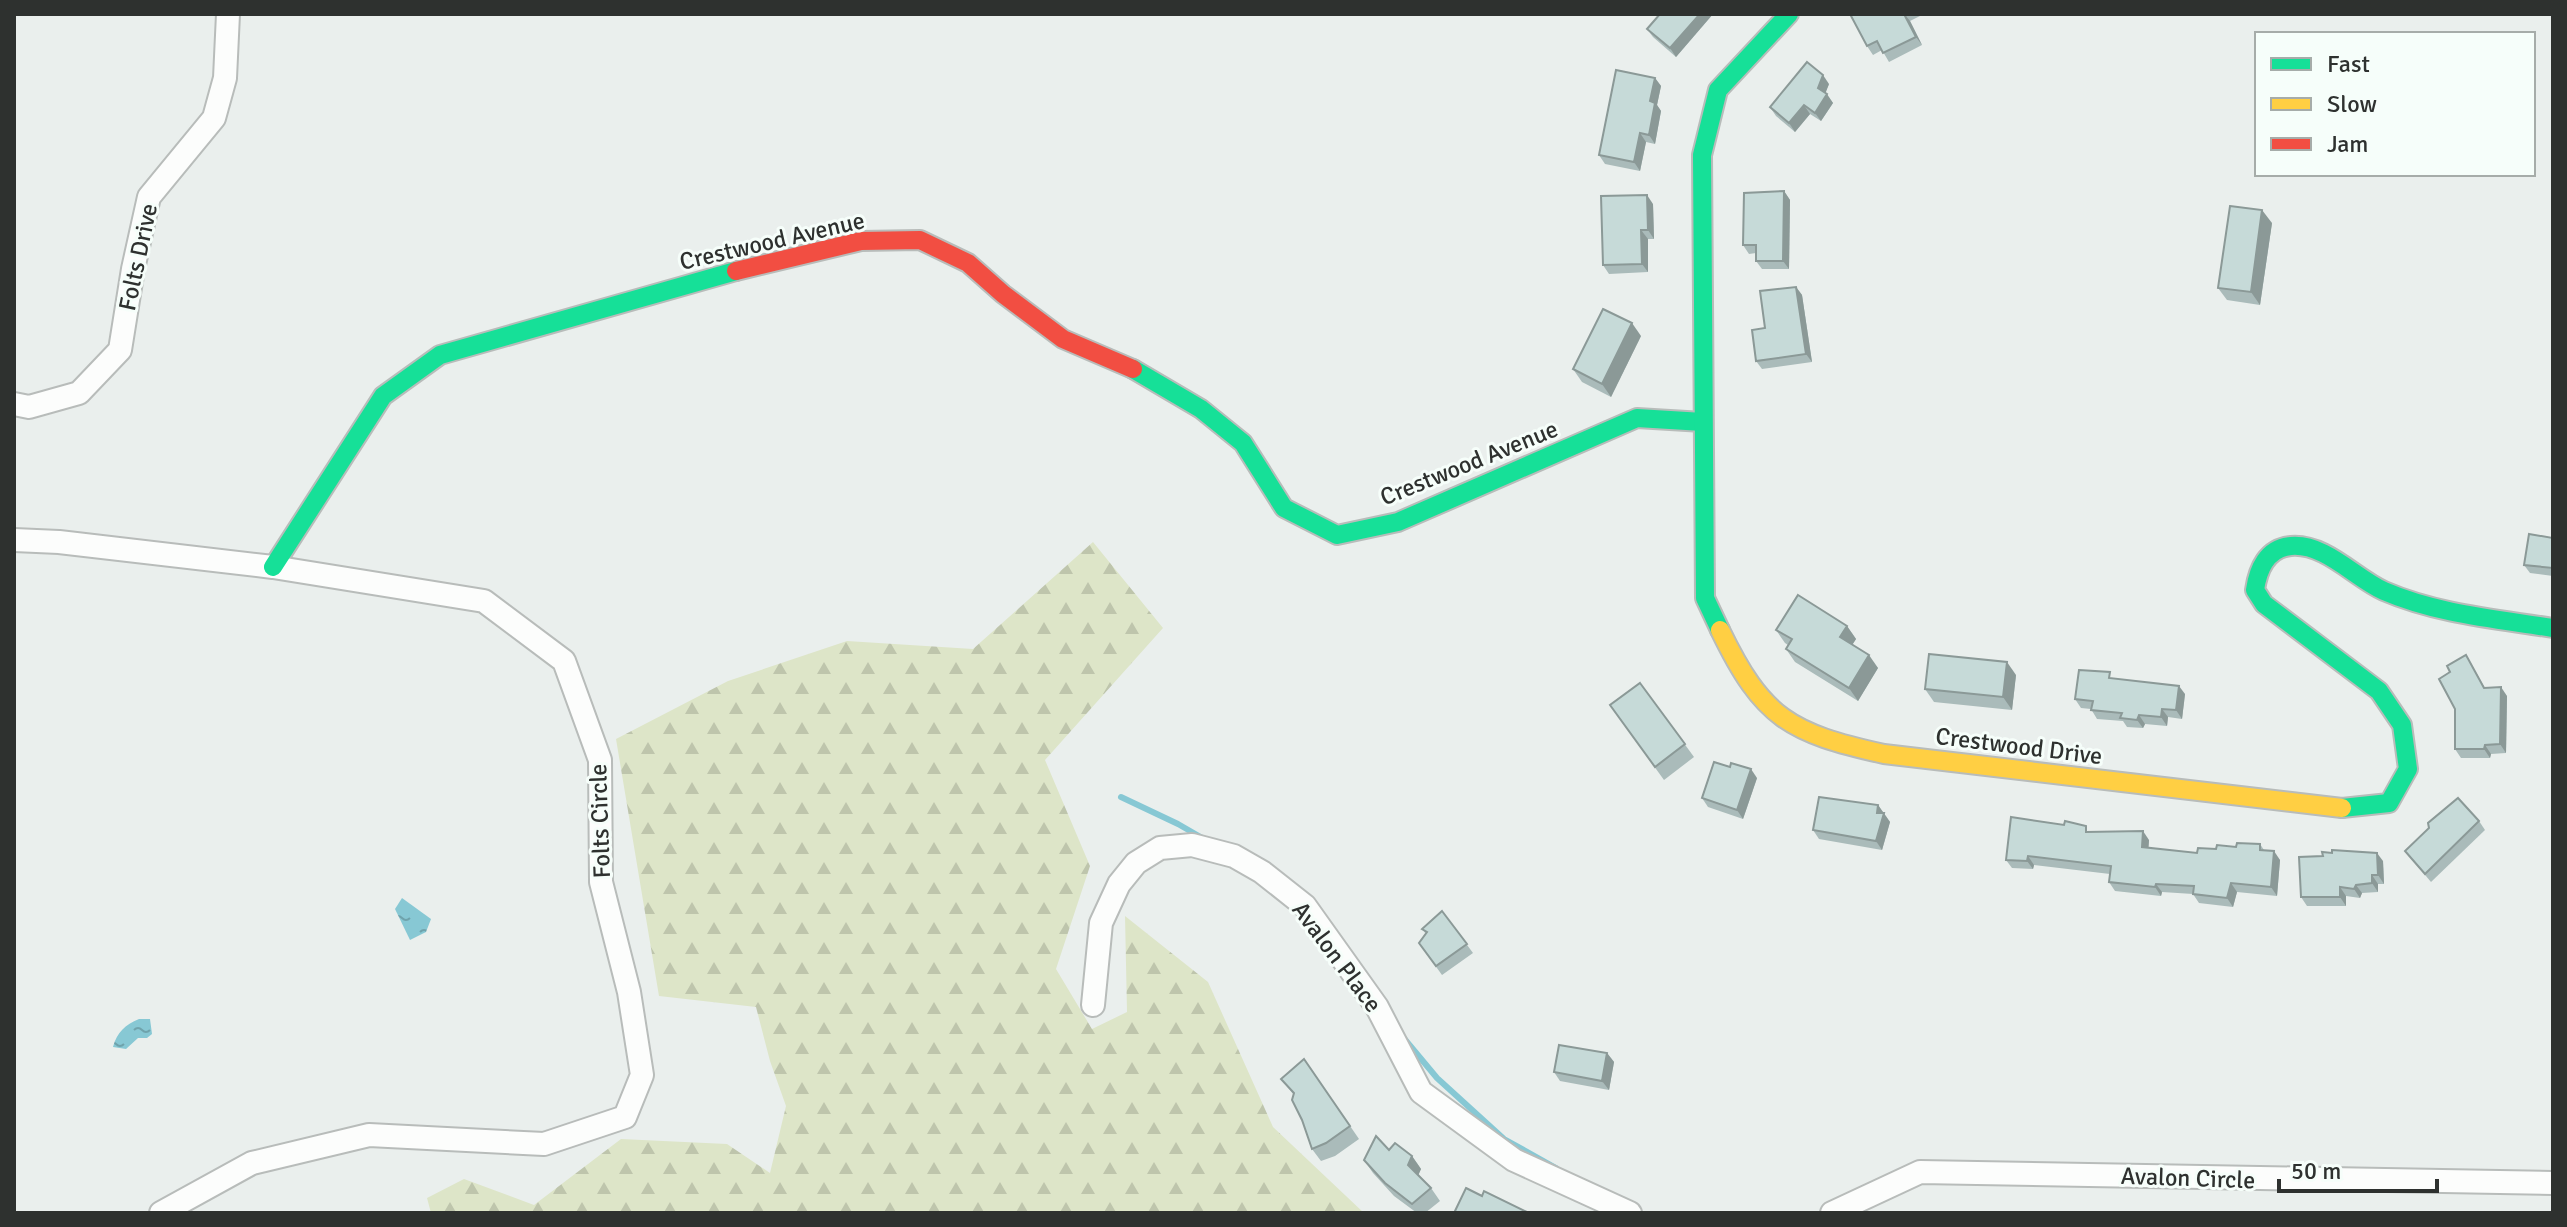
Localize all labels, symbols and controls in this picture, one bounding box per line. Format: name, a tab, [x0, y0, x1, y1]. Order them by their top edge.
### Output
legend	[2255, 32, 2535, 176]
text: Fast	[2327, 49, 2370, 79]
text: Slow	[2327, 89, 2377, 119]
text: Jam	[2327, 129, 2368, 159]
street label: Folts Drive	[112, 201, 164, 313]
street label: Crestwood Avenue	[677, 205, 867, 277]
street label: Crestwood Avenue	[1376, 414, 1562, 512]
street label: Crestwood Drive	[1934, 721, 2104, 771]
street label: Folts Circle	[583, 763, 617, 879]
street label: Avalon Place	[1286, 896, 1388, 1018]
scale bar	[2279, 1143, 2437, 1193]
text: 50 m	[2291, 1156, 2341, 1186]
street label: Avalon Circle	[2120, 1161, 2256, 1195]

